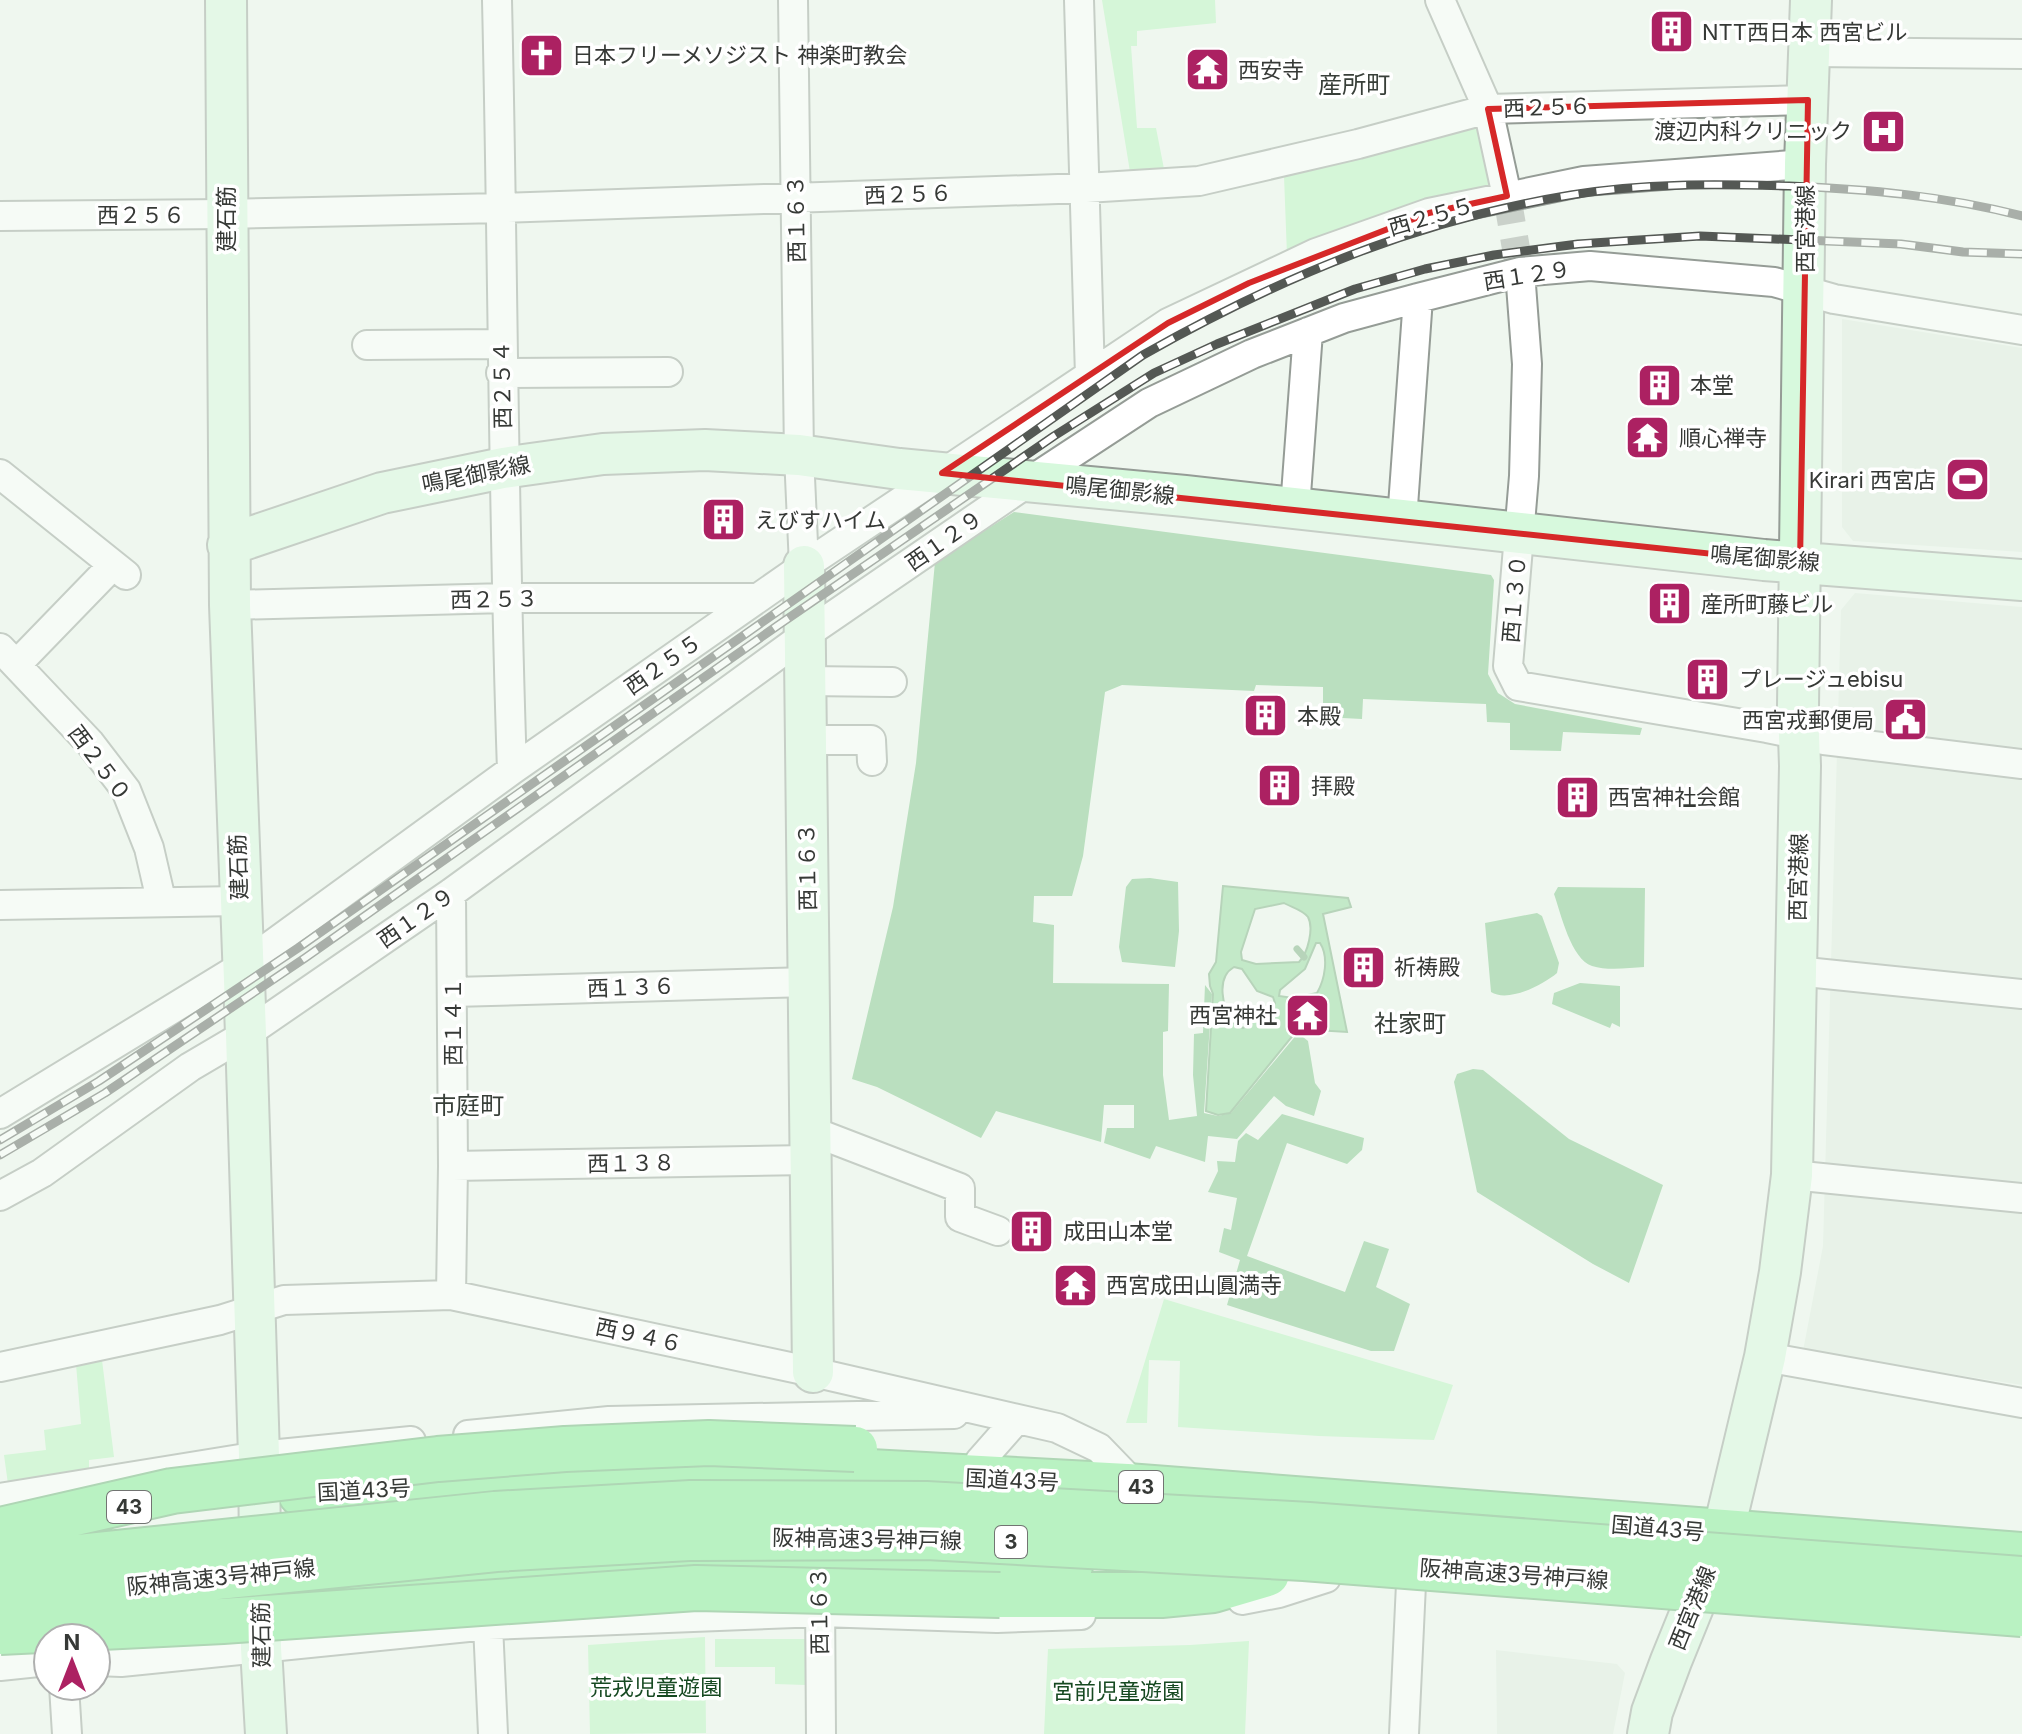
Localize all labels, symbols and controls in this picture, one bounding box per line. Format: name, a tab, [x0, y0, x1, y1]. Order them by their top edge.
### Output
building icon: NTT西日本 西宮ビル	[1647, 8, 1695, 56]
place label: NTT西日本 西宮ビル	[1702, 19, 1907, 45]
church icon: 日本フリーメソジスト 神楽町教会	[517, 31, 565, 79]
place label: 日本フリーメソジスト 神楽町教会	[572, 42, 907, 68]
temple icon: 西安寺	[1183, 46, 1231, 94]
place label: 西安寺	[1238, 57, 1304, 83]
district label: 産所町	[1318, 70, 1390, 99]
street label: 西２５６	[1503, 92, 1591, 122]
hospital icon: 渡辺内科クリニック	[1859, 107, 1907, 155]
place label: 渡辺内科クリニック	[1654, 118, 1852, 144]
street label: 西１６３	[782, 175, 810, 263]
street label: 西２５６	[864, 179, 952, 209]
street label: 西宮港線	[1792, 185, 1818, 273]
street label: 建石筋	[213, 186, 239, 252]
street label: 西２５５	[1385, 191, 1477, 241]
street label: 西２５６	[97, 202, 185, 228]
street label: 西１２９	[1482, 255, 1572, 295]
street label: 西２５４	[488, 341, 516, 429]
building icon: 本堂	[1635, 361, 1683, 409]
place label: 本堂	[1690, 372, 1734, 398]
temple icon: 順心禅寺	[1624, 414, 1672, 462]
place label: 順心禅寺	[1679, 425, 1767, 451]
street label: 鳴尾御影線	[420, 451, 532, 497]
sports icon: Kirari 西宮店	[1943, 456, 1991, 504]
place label: Kirari 西宮店	[1809, 467, 1936, 493]
street label: 鳴尾御影線	[1064, 471, 1176, 509]
building icon: えびすハイム	[700, 496, 748, 544]
street label: 西１２９	[900, 504, 988, 576]
place label: えびすハイム	[755, 507, 886, 533]
street label: 鳴尾御影線	[1709, 540, 1821, 576]
street label: 西１３０	[1497, 554, 1531, 644]
building icon: 産所町藤ビル	[1646, 580, 1694, 628]
street label: 西２５３	[450, 585, 538, 613]
place label: 産所町藤ビル	[1701, 591, 1833, 617]
street label: 西２５５	[619, 628, 707, 700]
building icon: プレージュebisu	[1684, 655, 1732, 703]
place label: プレージュebisu	[1739, 666, 1903, 692]
building icon: 本殿	[1242, 692, 1290, 740]
public building icon: 西宮戎郵便局	[1881, 696, 1929, 744]
place label: 本殿	[1297, 703, 1341, 729]
place label: 西宮戎郵便局	[1742, 707, 1874, 733]
street label: 西２５０	[63, 720, 137, 806]
building icon: 拝殿	[1256, 762, 1304, 810]
place label: 拝殿	[1311, 773, 1355, 799]
building icon: 西宮神社会館	[1553, 773, 1601, 821]
place label: 西宮神社会館	[1608, 784, 1740, 810]
street label: 西１６３	[793, 823, 821, 911]
street label: 西宮港線	[1784, 833, 1812, 921]
street label: 建石筋	[224, 834, 252, 900]
street label: 西１２９	[372, 881, 460, 953]
building icon: 祈祷殿	[1339, 943, 1387, 991]
place label: 祈祷殿	[1394, 954, 1460, 980]
street label: 西１３６	[587, 972, 675, 1002]
street label: 西１４１	[440, 978, 466, 1066]
temple icon: 西宮神社	[1284, 991, 1332, 1039]
place label: 西宮神社	[1189, 1002, 1277, 1028]
district label: 社家町	[1374, 1009, 1446, 1038]
district label: 市庭町	[432, 1091, 504, 1120]
street label: 西１３８	[587, 1149, 675, 1177]
building icon: 成田山本堂	[1008, 1207, 1056, 1255]
place label: 成田山本堂	[1063, 1218, 1173, 1244]
temple icon: 西宮成田山圓満寺	[1051, 1261, 1099, 1309]
place label: 西宮成田山圓満寺	[1106, 1272, 1282, 1298]
street label: 西９４６	[593, 1313, 685, 1357]
street label: 国道43号	[964, 1465, 1060, 1495]
road number: 43	[1119, 1471, 1163, 1503]
street label: 国道43号	[316, 1475, 412, 1505]
road number: 43	[107, 1491, 151, 1523]
street label: 国道43号	[1610, 1511, 1706, 1545]
street label: 阪神高速3号神戸線	[772, 1524, 962, 1554]
road number: 3	[995, 1526, 1027, 1558]
street label: 阪神高速3号神戸線	[125, 1554, 317, 1600]
street label: 阪神高速3号神戸線	[1419, 1554, 1609, 1594]
street label: 西宮港線	[1663, 1562, 1721, 1654]
street label: 西１６３	[805, 1567, 833, 1655]
street label: 建石筋	[247, 1602, 275, 1668]
north arrow	[32, 1622, 112, 1702]
text: N	[64, 1629, 80, 1655]
park label: 荒戎児童遊園	[590, 1674, 722, 1700]
park label: 宮前児童遊園	[1052, 1678, 1184, 1704]

